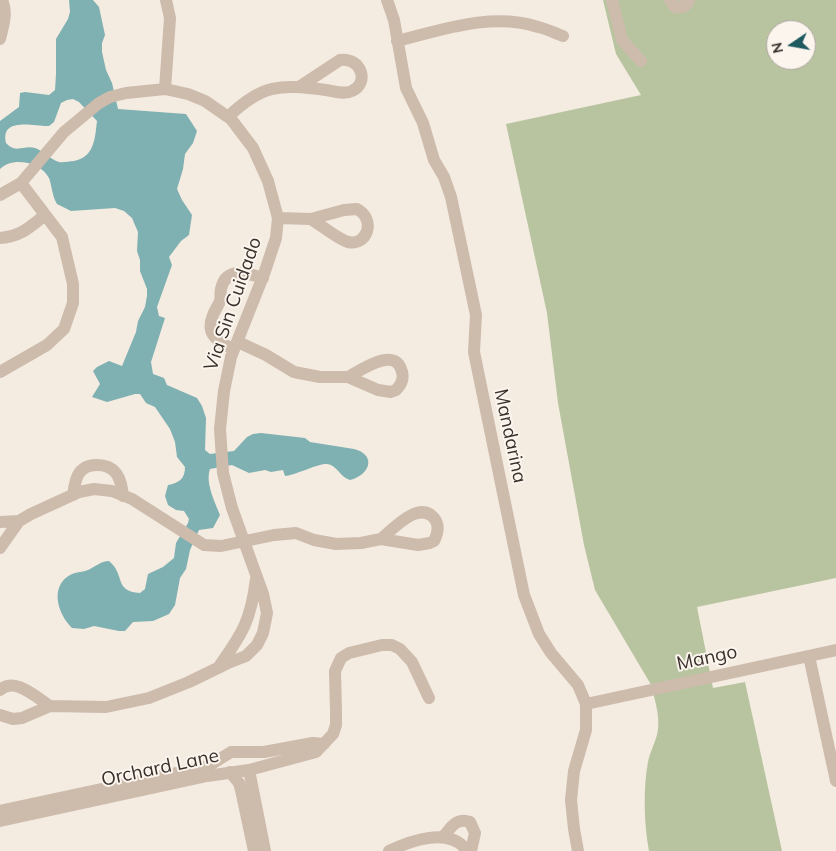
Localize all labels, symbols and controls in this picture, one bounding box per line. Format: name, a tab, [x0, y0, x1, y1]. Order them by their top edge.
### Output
north arrow	[766, 20, 816, 70]
text: N	[767, 41, 787, 55]
street label: Via Sin Cuidado	[199, 234, 267, 374]
street label: Mandarina	[489, 387, 531, 485]
street label: Mango	[675, 640, 739, 676]
street label: Orchard Lane	[99, 744, 221, 792]

